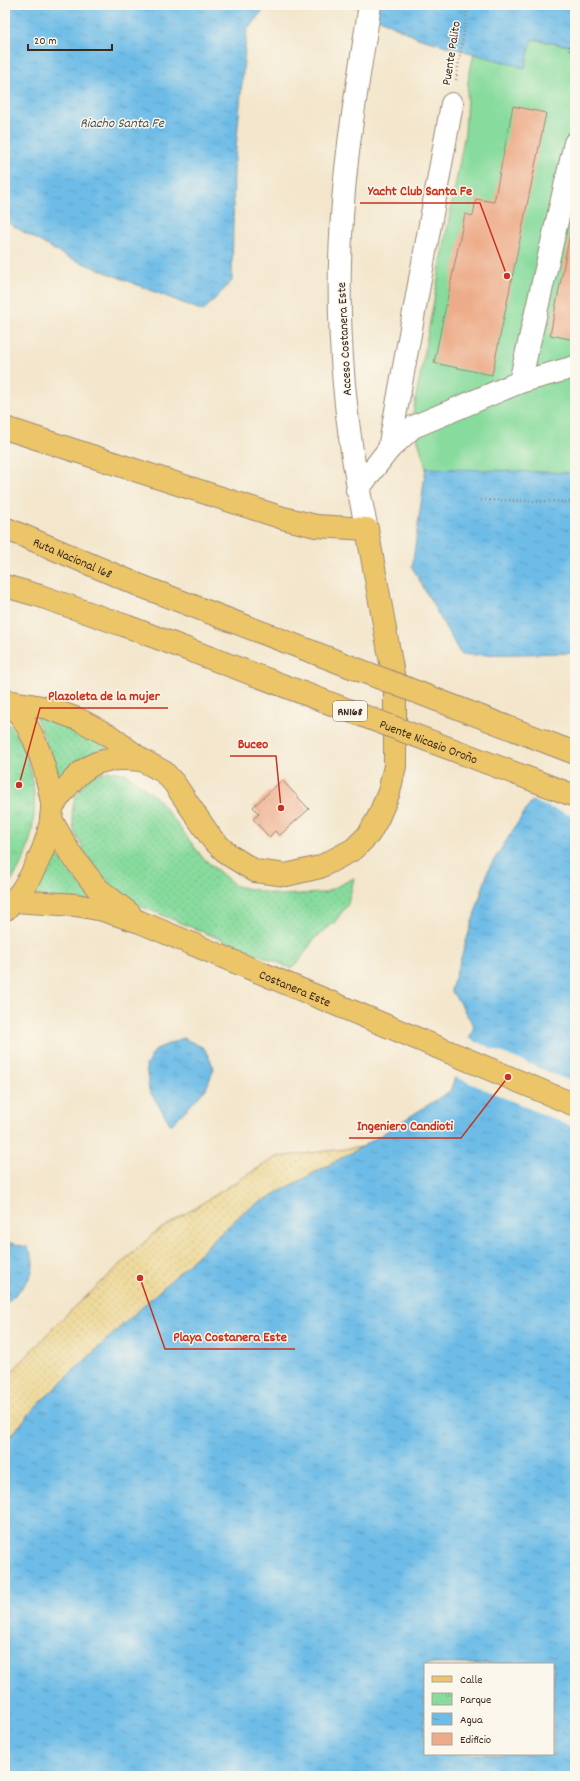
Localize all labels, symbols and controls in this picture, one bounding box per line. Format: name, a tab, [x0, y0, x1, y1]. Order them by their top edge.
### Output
street label: Puente Palito	[438, 20, 467, 87]
scale bar	[28, 26, 112, 52]
text: 20 m	[34, 33, 57, 50]
water label: Riacho Santa Fe	[80, 114, 165, 134]
callout: Yacht Club Santa Fe	[360, 177, 480, 203]
text: Yacht Club Santa Fe	[367, 182, 472, 202]
street label: Acceso Costanera Este	[333, 281, 358, 396]
street label: Ruta Nacional 168	[29, 534, 115, 585]
callout: Plazoleta de la mujer	[40, 682, 168, 708]
text: Plazoleta de la mujer	[48, 687, 161, 707]
road number: RN168	[333, 701, 367, 721]
street label: Puente Nicasio Oroño	[376, 716, 480, 770]
callout: Buceo	[230, 730, 276, 756]
text: Buceo	[238, 735, 268, 755]
street label: Costanera Este	[256, 966, 333, 1013]
callout: Ingeniero Candioti	[349, 1112, 461, 1138]
text: Ingeniero Candioti	[357, 1117, 453, 1137]
callout: Playa Costanera Este	[165, 1323, 295, 1349]
text: Playa Costanera Este	[173, 1328, 287, 1348]
legend	[424, 1663, 554, 1755]
text: Calle	[460, 1672, 483, 1689]
text: Parque	[460, 1692, 491, 1709]
text: Agua	[460, 1712, 483, 1729]
text: Edificio	[460, 1732, 491, 1749]

